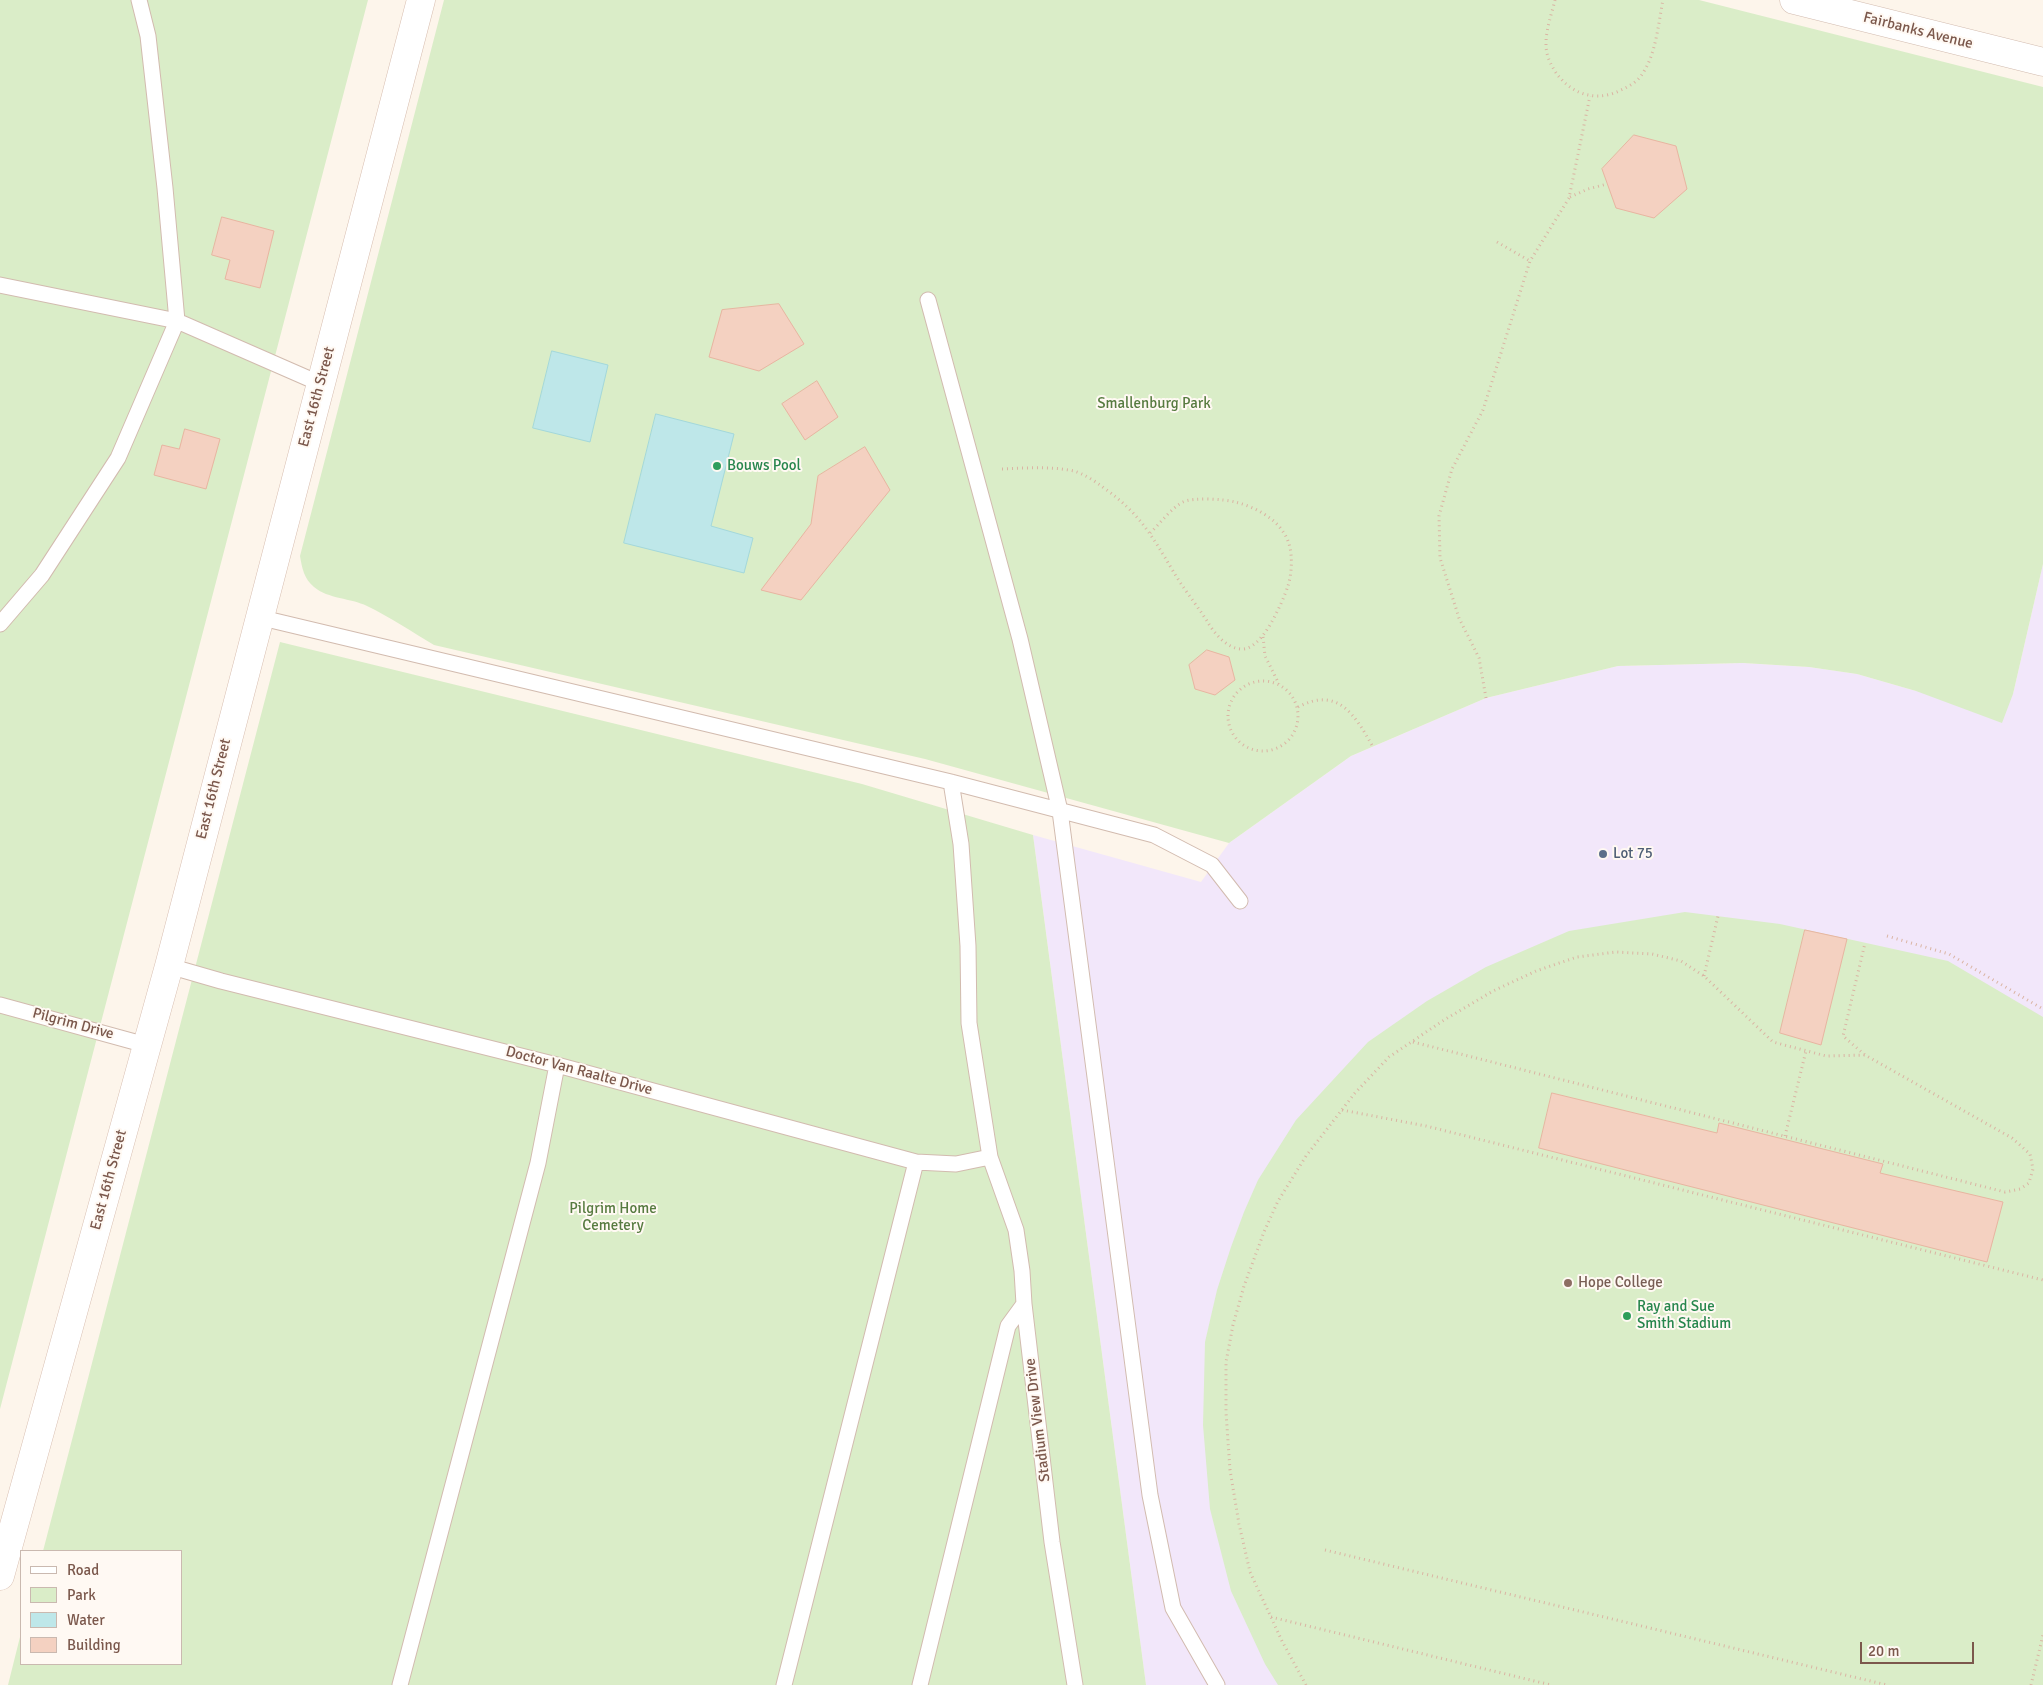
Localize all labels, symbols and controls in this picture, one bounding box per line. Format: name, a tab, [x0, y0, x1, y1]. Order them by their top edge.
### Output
street label: Fairbanks Avenue	[1861, 9, 1975, 53]
street label: East 16th Street	[295, 345, 339, 449]
park label: Smallenburg Park	[1097, 395, 1211, 413]
place label: Bouws Pool	[727, 457, 801, 475]
marker: Bouws Pool	[711, 460, 723, 472]
street label: East 16th Street	[193, 737, 235, 841]
place label: Lot 75	[1613, 845, 1653, 863]
marker: Lot 75	[1597, 848, 1609, 860]
street label: Pilgrim Drive	[30, 1005, 116, 1043]
street label: Doctor Van Raalte Drive	[504, 1043, 654, 1099]
street label: East 16th Street	[87, 1128, 131, 1232]
park label: Pilgrim Home Cemetery	[569, 1200, 657, 1235]
place label: Hope College	[1578, 1274, 1663, 1292]
marker: Hope College	[1562, 1277, 1574, 1289]
place label: Ray and Sue Smith Stadium	[1637, 1298, 1731, 1333]
marker: Ray and Sue Smith Stadium	[1621, 1310, 1633, 1322]
street label: Stadium View Drive	[1021, 1357, 1055, 1483]
legend	[20, 1550, 182, 1665]
text: Road	[67, 1561, 99, 1579]
text: Park	[67, 1586, 96, 1604]
text: Water	[67, 1611, 105, 1629]
scale bar	[1863, 1632, 1977, 1664]
text: Building	[67, 1636, 121, 1654]
text: 20 m	[1868, 1642, 1899, 1660]

